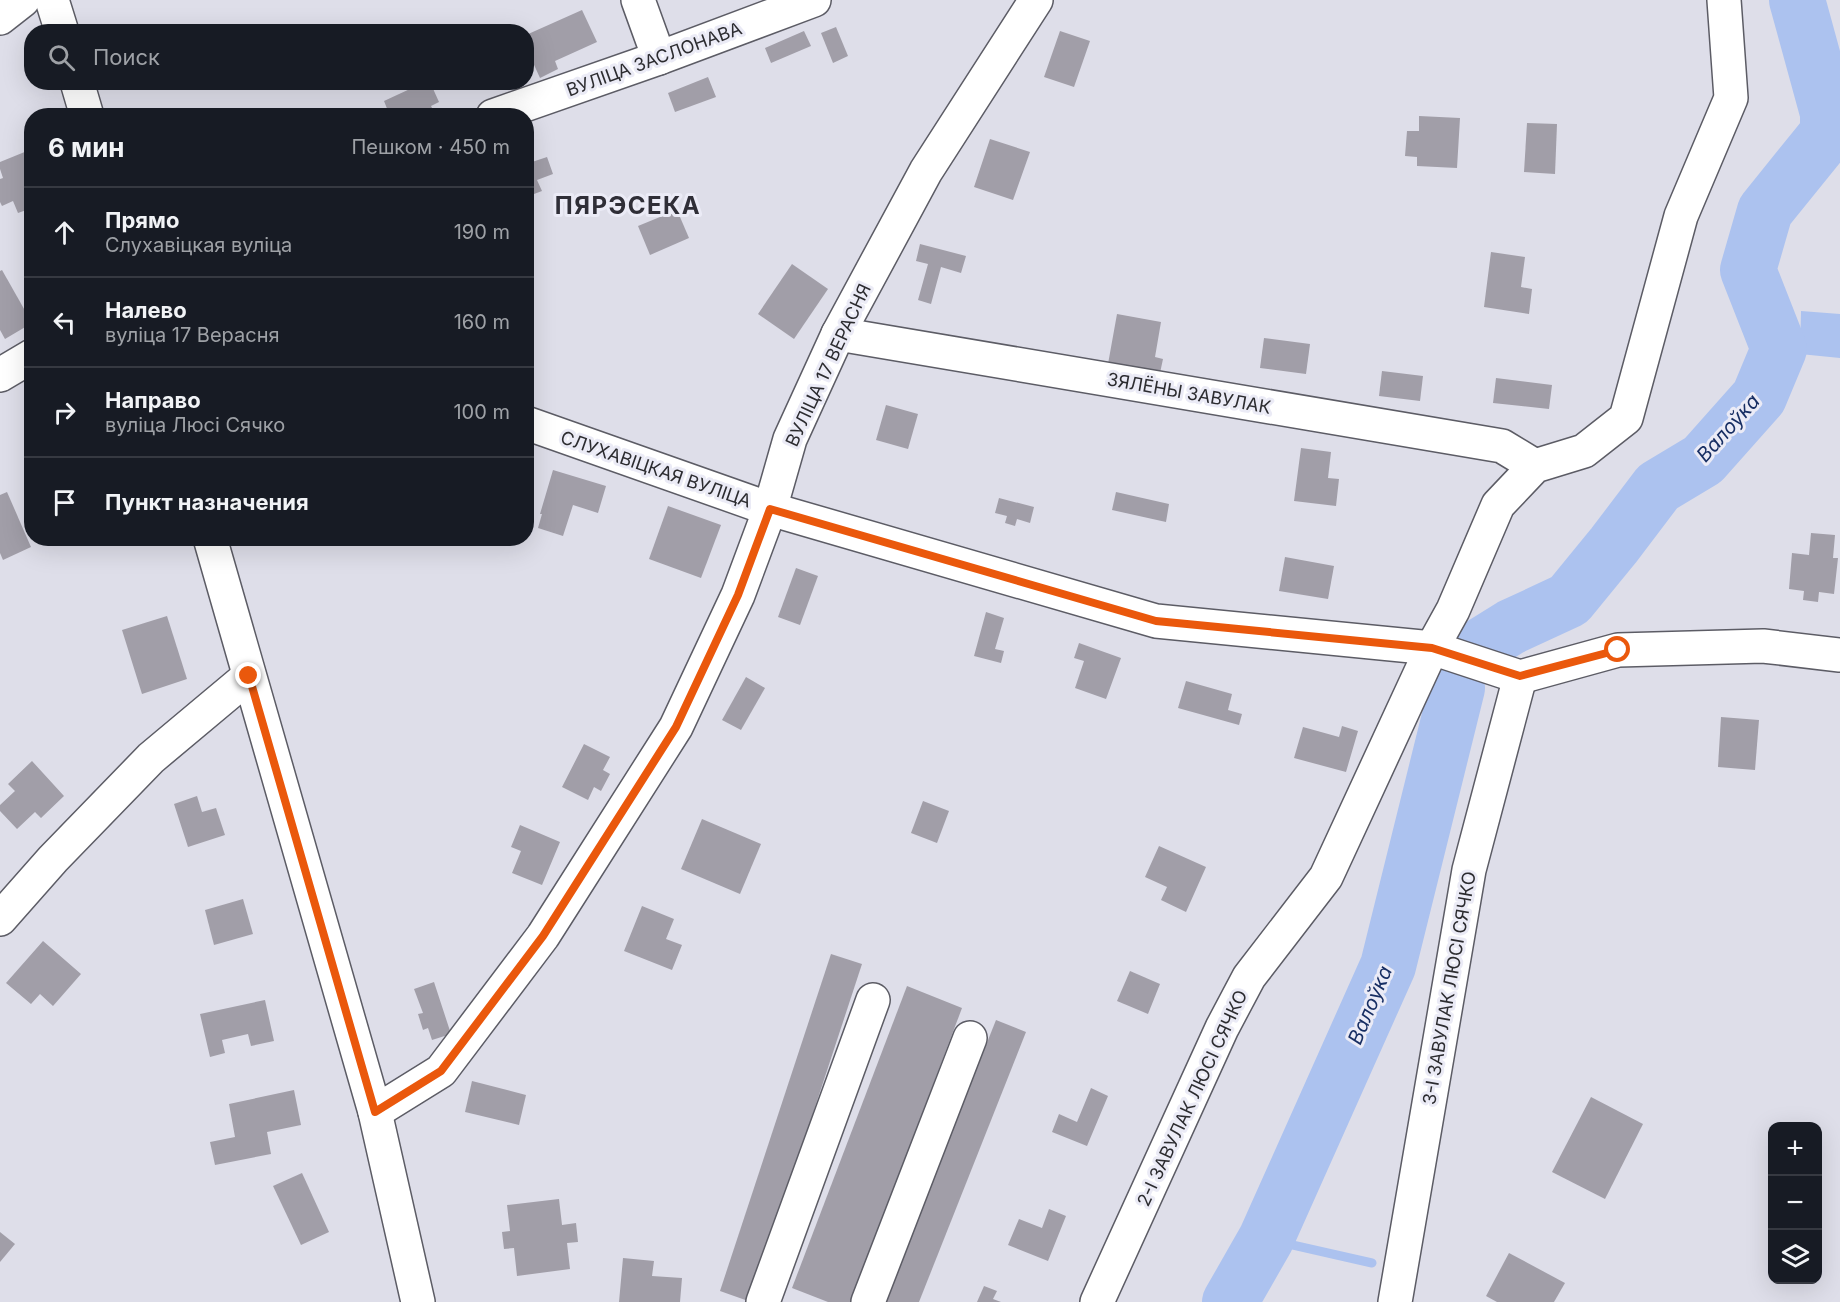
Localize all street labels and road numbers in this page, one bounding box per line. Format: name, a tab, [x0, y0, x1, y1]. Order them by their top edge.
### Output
street label: ВУЛІЦА ЗАСЛОНАВА	[563, 17, 745, 101]
street label: ВУЛІЦА 17 ВЕРАСНЯ	[781, 280, 875, 450]
street label: ЗЯЛЁНЫ ЗАВУЛАК	[1105, 367, 1273, 418]
street label: СЛУХАВІЦКАЯ ВУЛІЦА	[558, 426, 754, 512]
street label: 3-І ЗАВУЛАК ЛЮСІ СЯЧКО	[1418, 870, 1480, 1106]
street label: 2-І ЗАВУЛАК ЛЮСІ СЯЧКО	[1133, 987, 1251, 1209]

